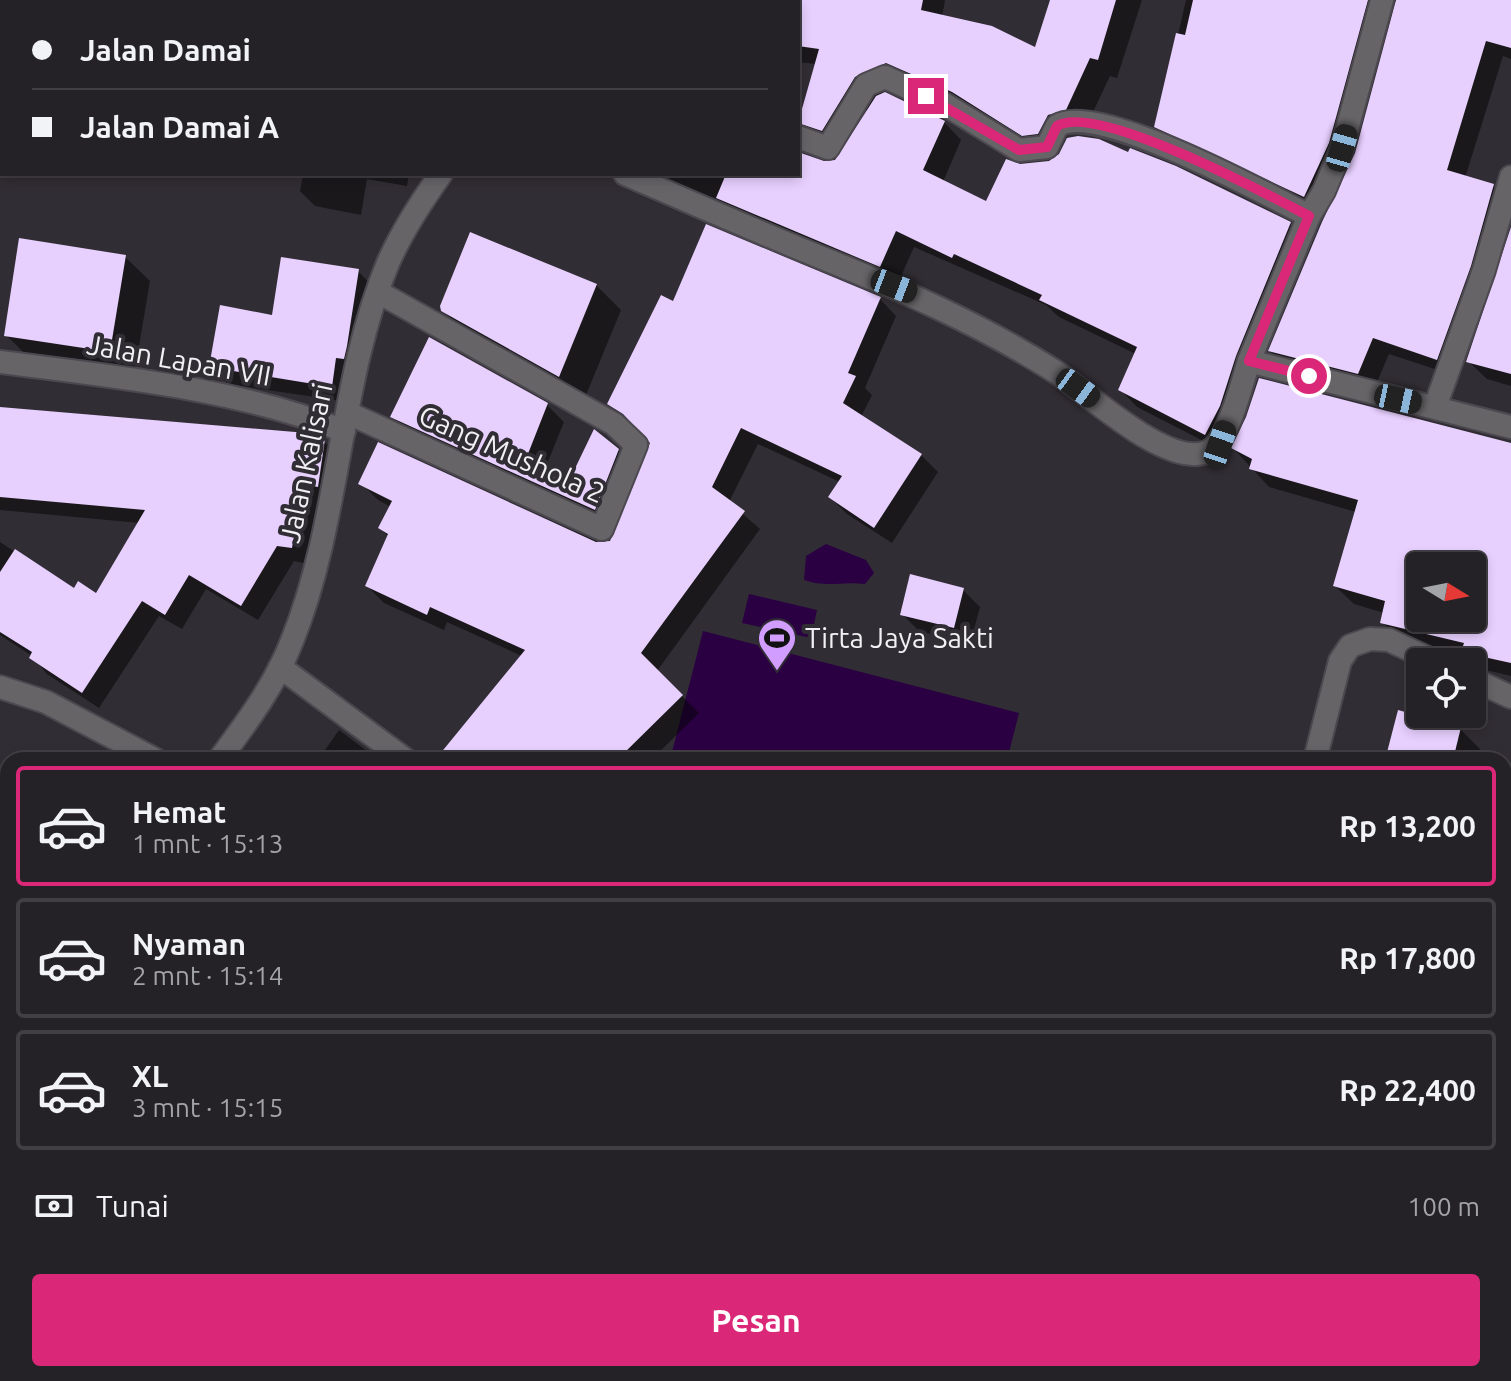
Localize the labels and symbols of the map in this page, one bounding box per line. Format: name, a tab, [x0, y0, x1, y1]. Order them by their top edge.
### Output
route end	[908, 78, 944, 114]
car	[1324, 122, 1360, 174]
car	[867, 266, 921, 306]
street label: Jalan Lapan VII	[85, 328, 274, 391]
route start	[1291, 358, 1327, 394]
car	[1052, 364, 1104, 412]
street label: Jalan Kalisari	[274, 381, 338, 545]
car	[1372, 382, 1424, 416]
street label: Gang Mushola 2	[414, 399, 610, 508]
car	[1201, 417, 1239, 471]
north arrow	[1406, 552, 1486, 632]
sports icon: Tirta Jaya Sakti	[756, 617, 798, 672]
place label: Tirta Jaya Sakti	[805, 622, 994, 653]

